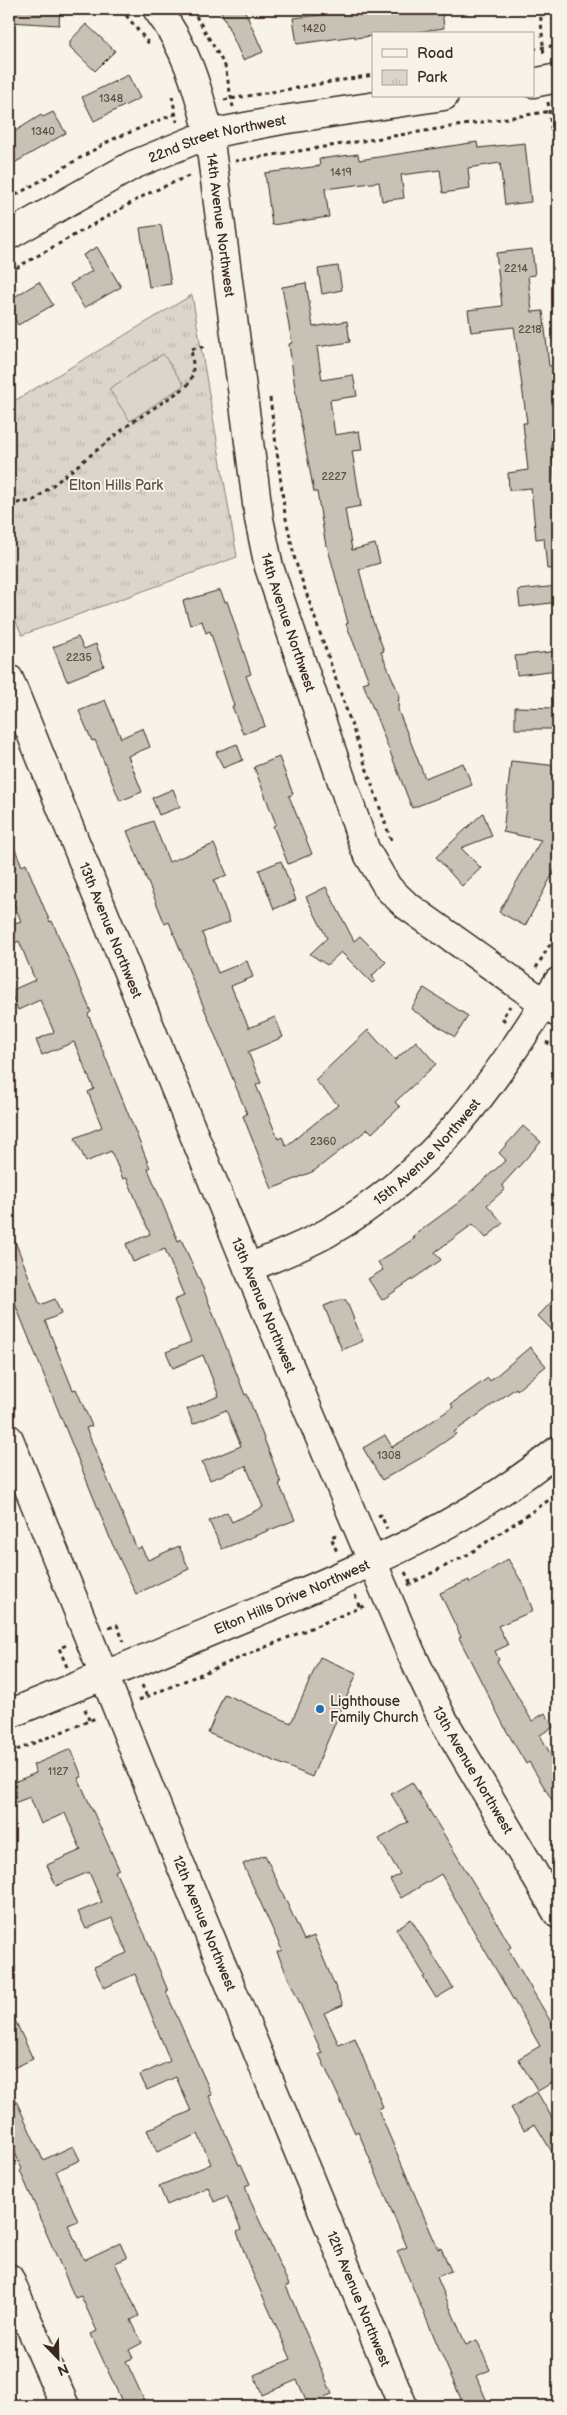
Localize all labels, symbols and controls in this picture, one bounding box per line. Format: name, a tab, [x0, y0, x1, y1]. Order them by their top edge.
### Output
house number: 1420	[302, 22, 326, 35]
legend	[372, 32, 534, 98]
text: Road	[417, 44, 453, 63]
text: Park	[417, 68, 448, 87]
house number: 1348	[99, 92, 123, 105]
street label: 22nd Street Northwest	[146, 111, 288, 167]
house number: 1340	[31, 125, 56, 138]
street label: 14th Avenue Northwest	[203, 152, 238, 299]
house number: 1419	[330, 166, 352, 179]
house number: 2214	[504, 262, 528, 275]
house number: 2218	[518, 323, 542, 336]
house number: 2227	[322, 470, 347, 483]
park label: Elton Hills Park	[69, 477, 163, 494]
street label: 14th Avenue Northwest	[257, 551, 319, 694]
house number: 2235	[66, 651, 92, 664]
street label: 13th Avenue Northwest	[75, 860, 146, 1001]
street label: 15th Avenue Northwest	[370, 1095, 485, 1209]
house number: 2360	[310, 1135, 337, 1148]
street label: 13th Avenue Northwest	[228, 1235, 300, 1376]
house number: 1308	[377, 1449, 401, 1462]
street label: Elton Hills Drive Northwest	[211, 1556, 373, 1638]
place label: Lighthouse Family Church	[330, 1693, 419, 1726]
marker: Lighthouse Family Church	[314, 1703, 326, 1715]
street label: 13th Avenue Northwest	[429, 1703, 517, 1837]
house number: 1127	[48, 1765, 69, 1778]
street label: 12th Avenue Northwest	[169, 1853, 240, 1994]
street label: 12th Avenue Northwest	[323, 2228, 394, 2370]
north arrow	[32, 2332, 82, 2382]
text: N	[55, 2360, 71, 2379]

